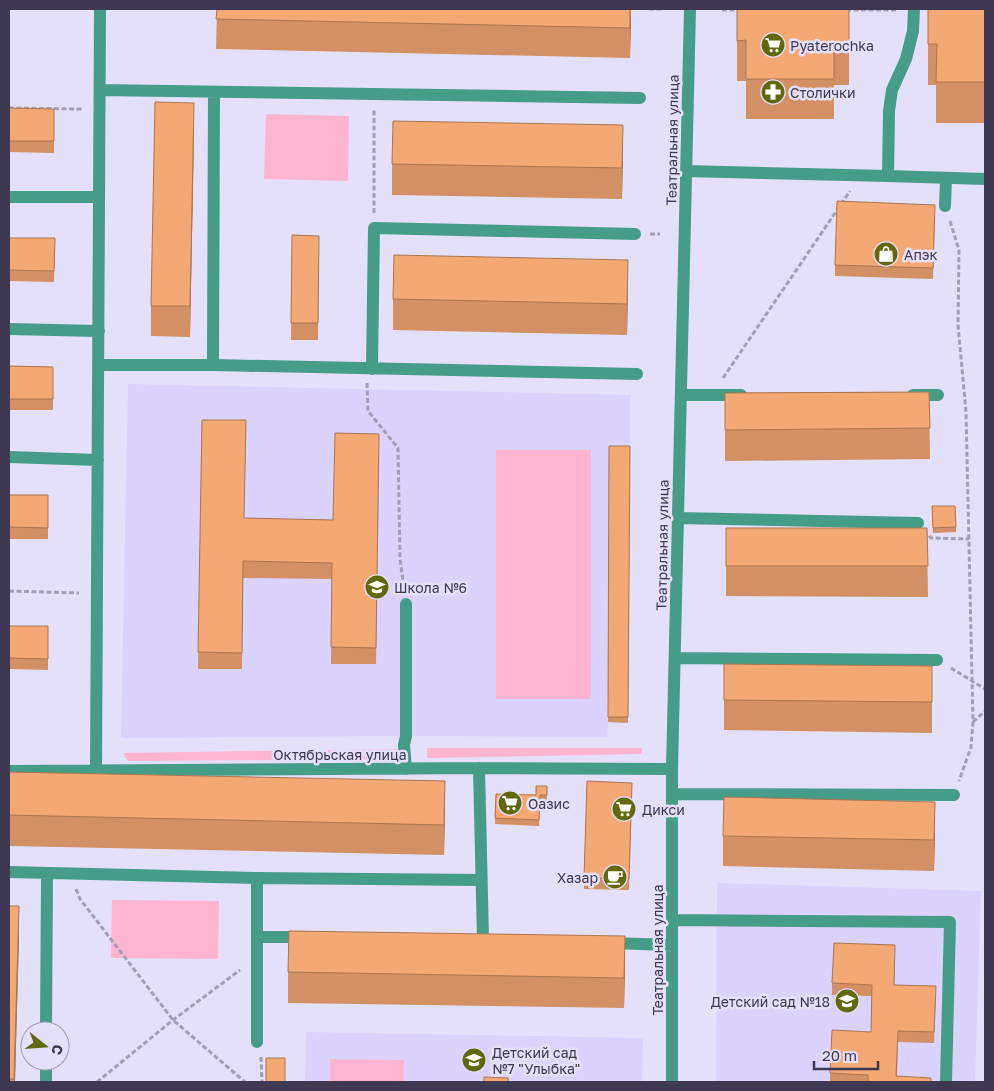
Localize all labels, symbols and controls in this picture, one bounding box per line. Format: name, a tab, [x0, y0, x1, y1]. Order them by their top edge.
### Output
supermarket icon: Pyaterochka	[760, 32, 786, 58]
place label: Pyaterochka	[790, 37, 874, 54]
street label: Театральная улица	[662, 74, 682, 206]
pharmacy icon: Столички	[760, 79, 786, 105]
place label: Столички	[790, 84, 856, 101]
shop icon: Апэк	[873, 241, 899, 267]
place label: Апэк	[904, 246, 937, 263]
street label: Театральная улица	[652, 479, 672, 611]
school or university icon: Школа №6	[364, 574, 390, 600]
place label: Школа №6	[394, 579, 467, 596]
street label: Октябрьская улица	[273, 746, 407, 763]
supermarket icon: Оазис	[497, 790, 523, 816]
place label: Оазис	[528, 795, 570, 812]
supermarket icon: Дикси	[611, 796, 637, 822]
place label: Дикси	[642, 801, 685, 818]
cafe icon: Хазар	[602, 864, 628, 890]
place label: Хазар	[557, 869, 598, 886]
street label: Театральная улица	[649, 884, 666, 1016]
school or university icon: Детский сад №18	[834, 988, 860, 1014]
place label: Детский сад №18	[711, 993, 830, 1010]
north arrow	[20, 1021, 70, 1071]
scale bar	[814, 1038, 878, 1070]
text: С	[48, 1043, 67, 1057]
place label: Детский сад №7 "Улыбка"	[492, 1044, 580, 1077]
text: 20 m	[822, 1046, 857, 1064]
school or university icon: Детский сад №7 "Улыбка"	[461, 1047, 487, 1073]

